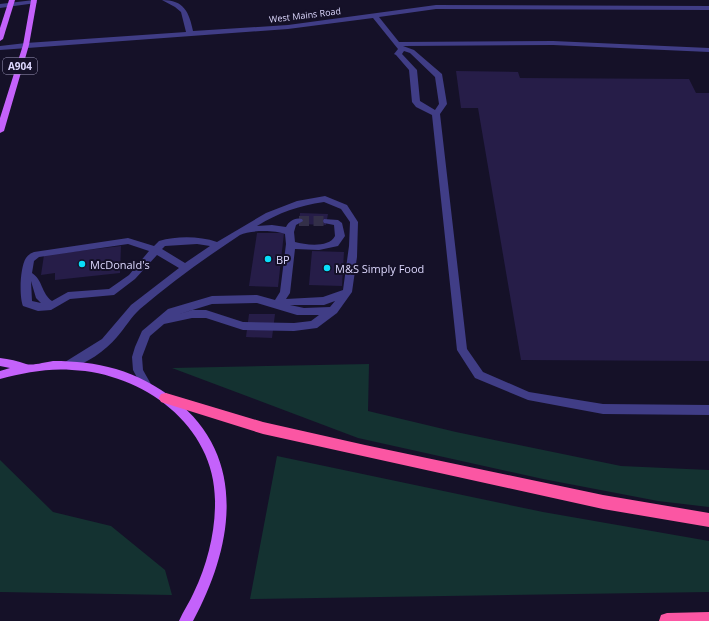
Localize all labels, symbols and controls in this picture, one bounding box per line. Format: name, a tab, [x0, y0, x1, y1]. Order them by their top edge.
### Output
street label: West Mains Road	[268, 4, 342, 26]
road number: A904	[3, 58, 37, 74]
place label: BP	[276, 252, 290, 267]
marker: BP	[263, 254, 273, 264]
place label: McDonald's	[90, 257, 150, 272]
marker: McDonald's	[77, 259, 87, 269]
place label: M&S Simply Food	[335, 261, 424, 276]
marker: M&S Simply Food	[322, 263, 332, 273]

